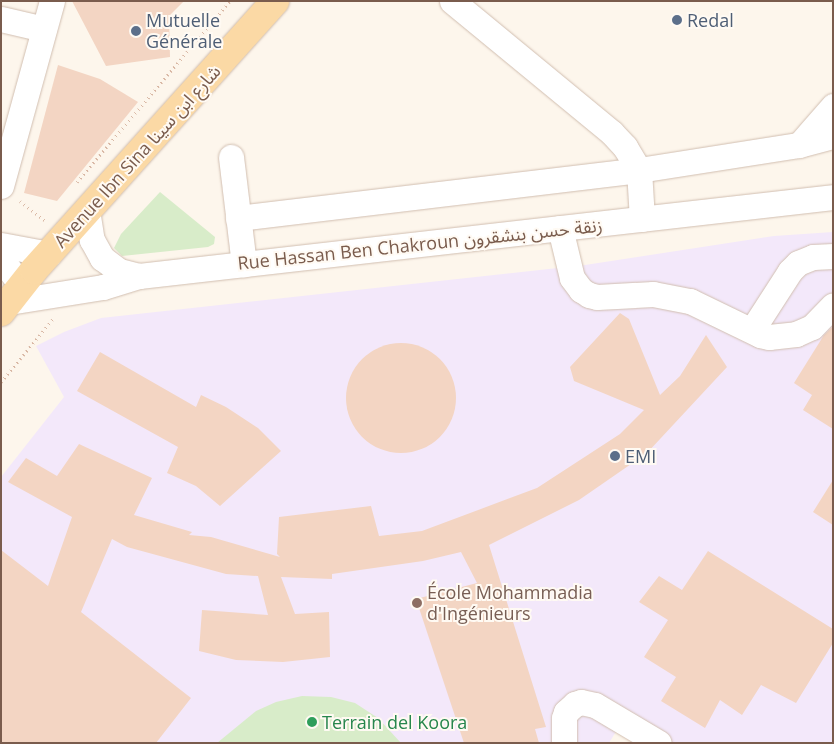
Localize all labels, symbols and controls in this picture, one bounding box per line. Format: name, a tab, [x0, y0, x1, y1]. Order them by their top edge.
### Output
place label: Redal	[687, 9, 734, 31]
place label: Mutuelle Générale	[146, 10, 222, 52]
marker: Redal	[671, 14, 683, 26]
marker: Mutuelle Générale	[130, 25, 142, 37]
street label: Avenue Ibn Sina شارع ابن سينا	[49, 60, 225, 252]
street label: Rue Hassan Ben Chakroun زنقة حسن بنشقرون	[236, 214, 604, 274]
place label: EMI	[625, 445, 656, 467]
marker: EMI	[609, 450, 621, 462]
place label: École Mohammadia d'Ingénieurs	[427, 582, 593, 624]
marker: École Mohammadia d'Ingénieurs	[411, 597, 423, 609]
place label: Terrain del Koora	[322, 711, 467, 733]
marker: Terrain del Koora	[306, 716, 318, 728]

